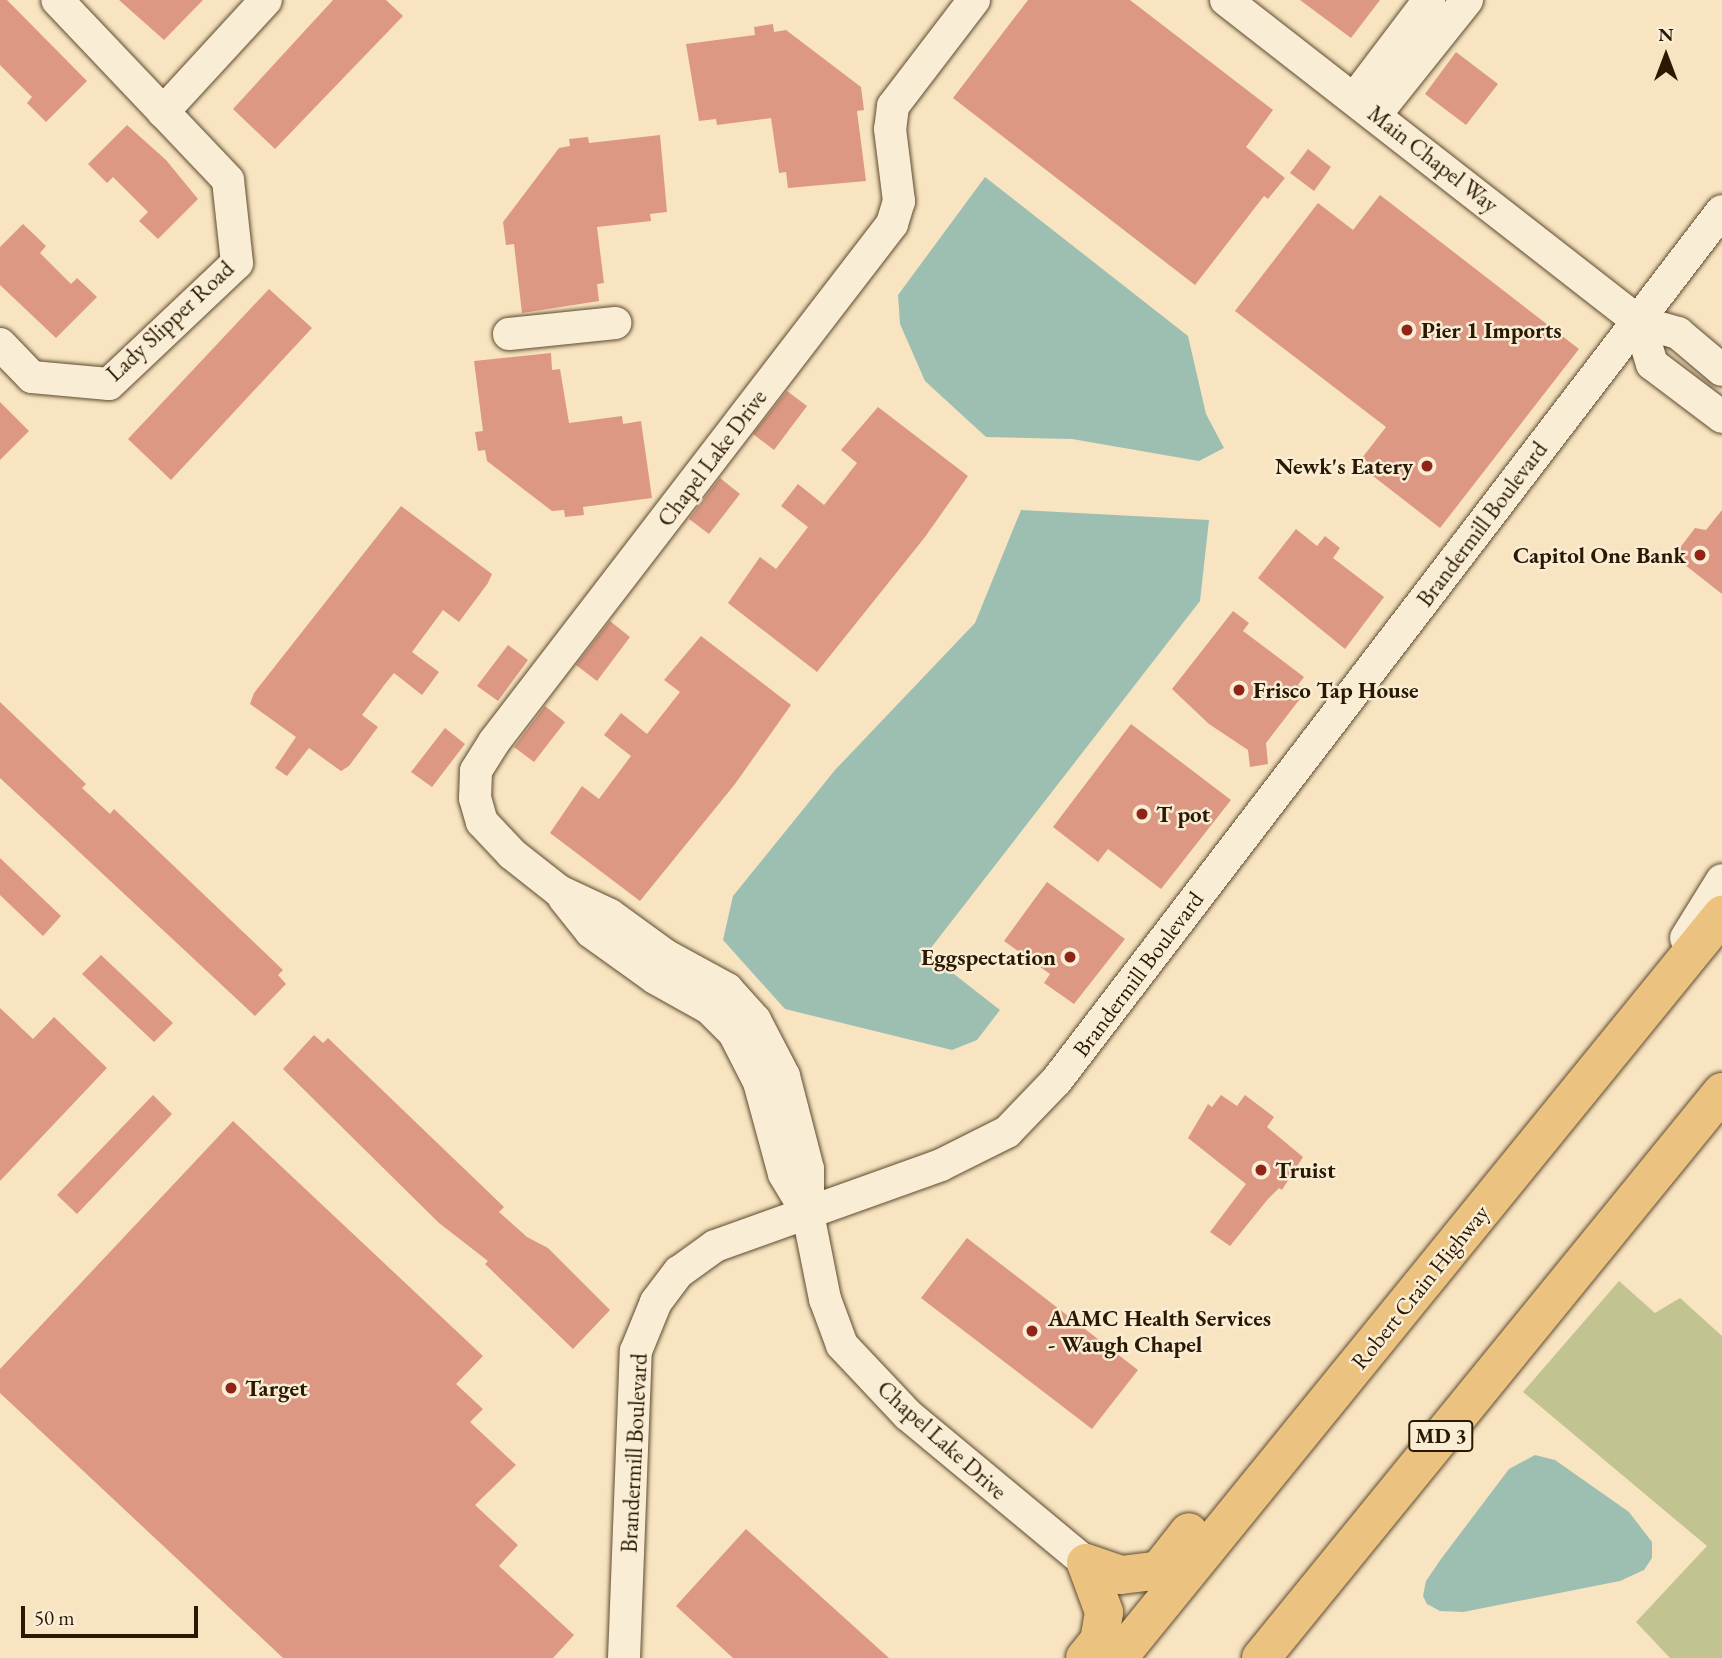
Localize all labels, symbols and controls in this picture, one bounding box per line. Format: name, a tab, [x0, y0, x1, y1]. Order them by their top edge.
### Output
north arrow	[1631, 21, 1701, 91]
text: N	[1658, 22, 1674, 47]
street label: Main Chapel Way	[1362, 99, 1504, 219]
street label: Lady Slipper Road	[101, 255, 239, 387]
place label: Pier 1 Imports	[1421, 316, 1562, 344]
marker: Pier 1 Imports	[1399, 322, 1415, 338]
street label: Chapel Lake Drive	[651, 384, 773, 532]
street label: Brandermill Boulevard	[1411, 436, 1553, 612]
place label: Newk's Eatery	[1275, 452, 1413, 480]
marker: Newk's Eatery	[1419, 458, 1435, 474]
place label: Capitol One Bank	[1513, 541, 1686, 569]
marker: Capitol One Bank	[1692, 547, 1708, 563]
place label: Frisco Tap House	[1253, 676, 1419, 704]
marker: Frisco Tap House	[1231, 682, 1247, 698]
place label: T pot	[1156, 800, 1210, 828]
marker: T pot	[1134, 806, 1150, 822]
street label: Brandermill Boulevard	[1067, 886, 1209, 1062]
place label: Eggspectation	[921, 943, 1056, 971]
marker: Eggspectation	[1062, 949, 1078, 965]
place label: Truist	[1275, 1156, 1336, 1184]
marker: Truist	[1253, 1162, 1269, 1178]
street label: Robert Crain Highway	[1345, 1199, 1495, 1375]
place label: AAMC Health Services - Waugh Chapel	[1048, 1304, 1271, 1358]
marker: AAMC Health Services - Waugh Chapel	[1022, 1321, 1042, 1341]
street label: Brandermill Boulevard	[615, 1353, 653, 1553]
place label: Target	[245, 1374, 308, 1402]
street label: Chapel Lake Drive	[872, 1375, 1012, 1505]
marker: Target	[223, 1380, 239, 1396]
road number: MD 3	[1408, 1418, 1474, 1454]
scale bar	[24, 1592, 201, 1636]
text: 50 m	[34, 1604, 75, 1631]

